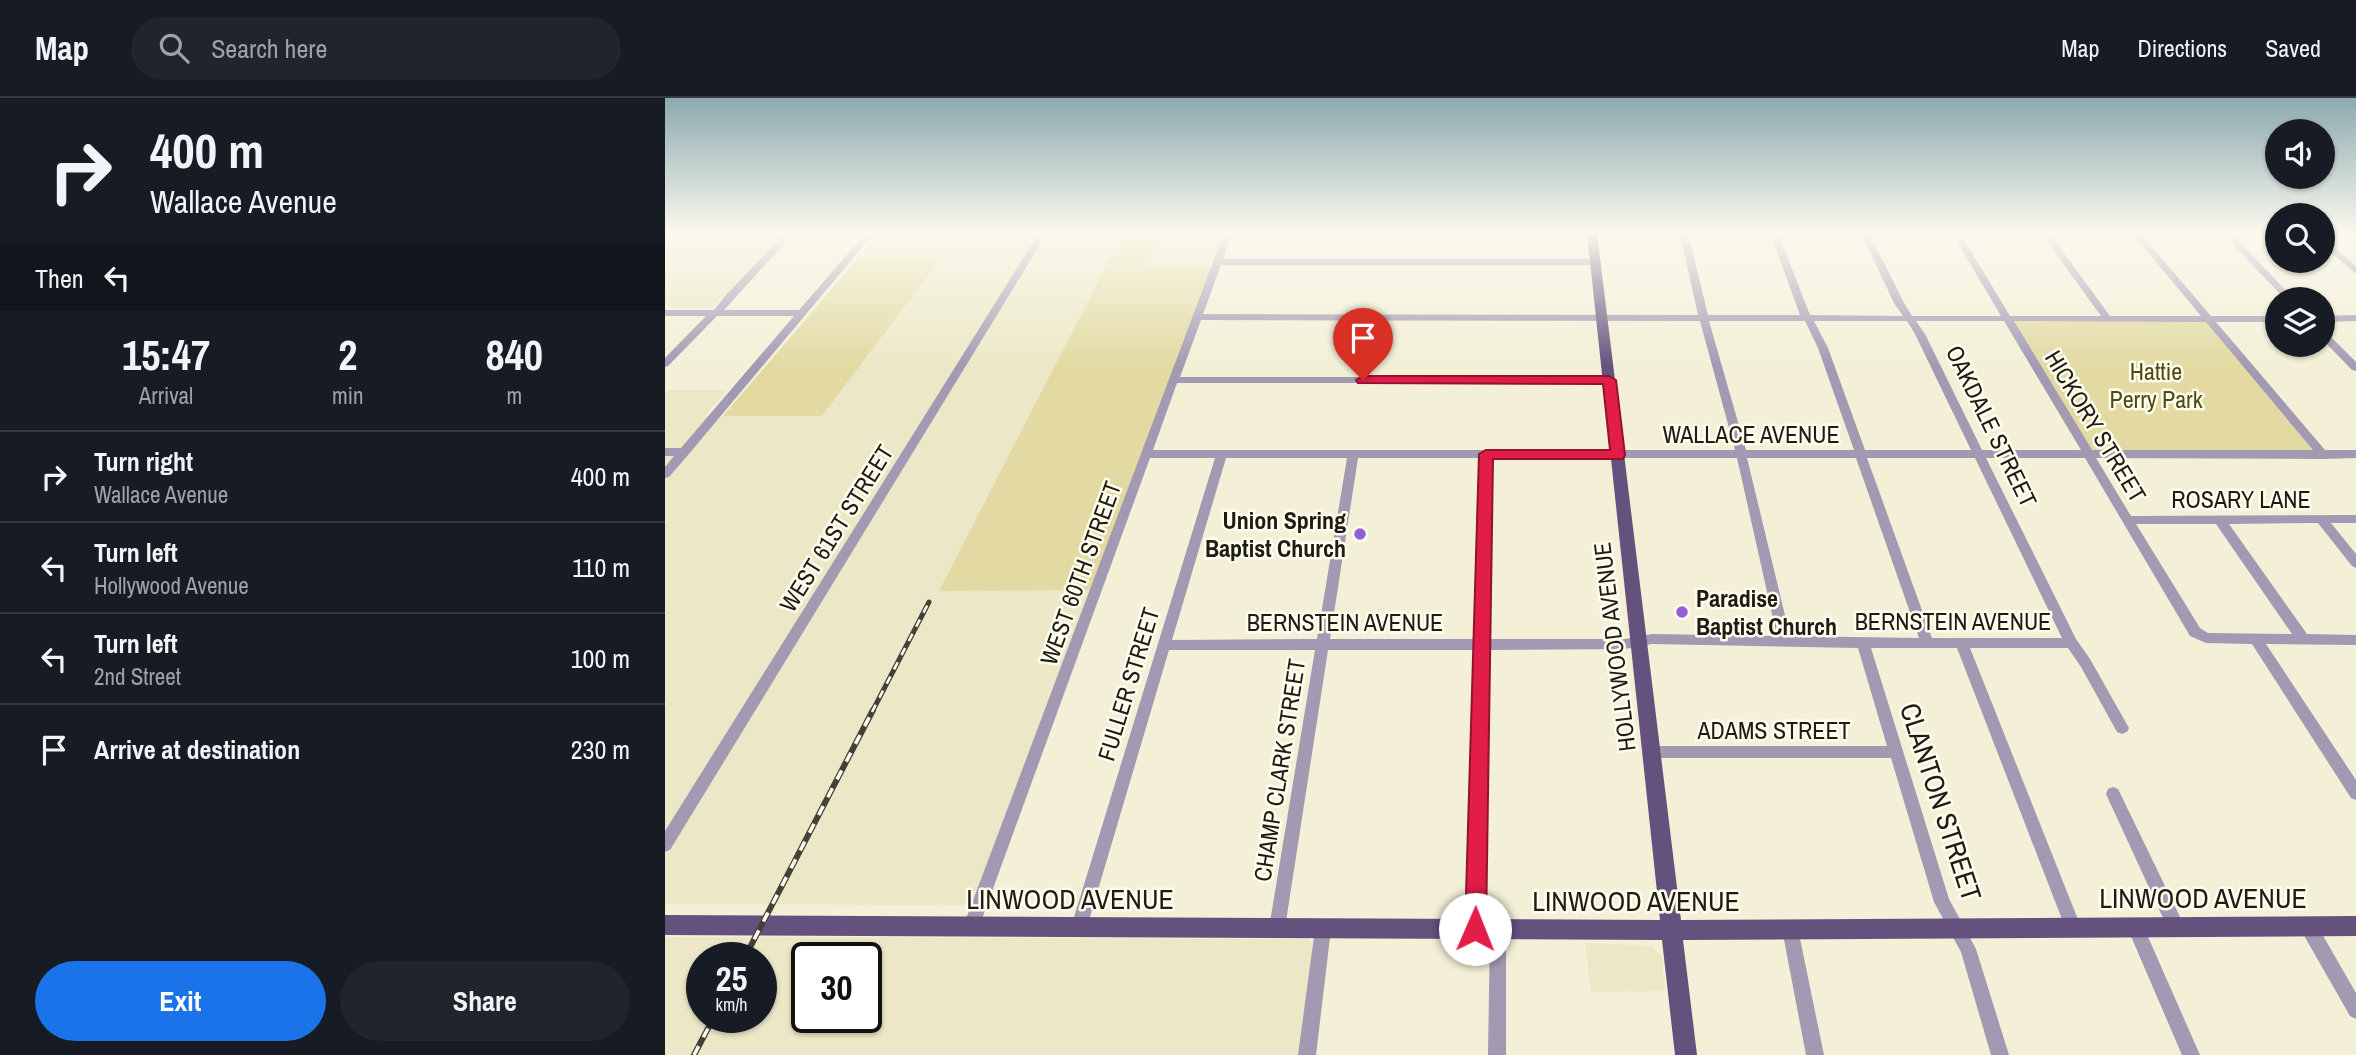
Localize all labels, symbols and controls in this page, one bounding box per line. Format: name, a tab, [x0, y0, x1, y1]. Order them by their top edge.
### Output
search box	[131, 17, 621, 80]
text: Map	[35, 26, 89, 70]
icon: search	[155, 29, 193, 67]
text: Search here	[211, 31, 327, 66]
text: Map	[2061, 32, 2099, 64]
text: Directions	[2137, 32, 2227, 64]
text: Saved	[2265, 32, 2321, 64]
text: 400 m	[150, 117, 264, 183]
map controls	[2265, 119, 2335, 357]
button: sound	[2265, 119, 2335, 189]
icon: right	[35, 126, 126, 217]
text: Wallace Avenue	[150, 180, 337, 223]
button: search	[2265, 203, 2335, 273]
icon: left	[98, 259, 136, 297]
text: Then	[35, 261, 84, 296]
button: layers	[2265, 287, 2335, 357]
pin	[1333, 308, 1393, 380]
icon: arrive	[1344, 319, 1382, 357]
text: 15:47	[122, 327, 210, 383]
text: 2	[338, 327, 357, 383]
text: 840	[486, 327, 543, 383]
street label: OAKDALE STREET	[1939, 340, 2045, 512]
street label: HICKORY STREET	[2038, 344, 2154, 508]
park label: Hattie Perry Park	[2110, 355, 2203, 415]
text: Arrival	[139, 380, 193, 411]
text: min	[332, 380, 364, 411]
text: m	[506, 380, 522, 411]
street label: WALLACE AVENUE	[1662, 418, 1840, 450]
street label: WEST 61ST STREET	[772, 438, 900, 618]
text: Turn right	[94, 444, 193, 479]
icon: right	[35, 458, 73, 496]
text: 400 m	[571, 459, 630, 494]
street label: WEST 60TH STREET	[1032, 477, 1128, 669]
text: Wallace Avenue	[94, 479, 228, 510]
street label: ROSARY LANE	[2171, 483, 2311, 515]
place label: Union Spring Baptist Church	[1205, 504, 1346, 564]
marker: Union Spring Baptist Church	[1352, 526, 1368, 542]
text: Turn left	[94, 535, 178, 570]
street label: HOLLYWOOD AVENUE	[1585, 541, 1643, 753]
icon: left	[35, 549, 73, 587]
text: 110 m	[572, 550, 630, 585]
text: Hollywood Avenue	[94, 570, 249, 601]
place label: Paradise Baptist Church	[1696, 582, 1837, 642]
street label: FULLER STREET	[1090, 603, 1166, 765]
marker: Paradise Baptist Church	[1674, 604, 1690, 620]
street label: BERNSTEIN AVENUE	[1855, 605, 2051, 637]
street label: BERNSTEIN AVENUE	[1247, 606, 1443, 638]
text: Turn left	[94, 626, 178, 661]
icon: left	[35, 640, 73, 678]
text: 100 m	[571, 641, 630, 676]
street label: CHAMP CLARK STREET	[1246, 656, 1312, 884]
text: 2nd Street	[94, 661, 181, 692]
street label: CLANTON STREET	[1891, 698, 1991, 906]
street label: ADAMS STREET	[1696, 714, 1851, 746]
icon: arrive	[35, 731, 73, 769]
text: Arrive at destination	[94, 732, 300, 767]
text: 230 m	[571, 732, 630, 767]
street label: LINWOOD AVENUE	[2099, 879, 2307, 917]
street label: LINWOOD AVENUE	[966, 880, 1174, 918]
street label: LINWOOD AVENUE	[1532, 882, 1740, 920]
position arrow	[1438, 892, 1512, 966]
speed limit sign: 30	[791, 942, 882, 1033]
text: 25	[716, 955, 747, 1002]
button: Exit	[35, 961, 326, 1041]
button: Share	[340, 961, 630, 1041]
text: km/h	[716, 992, 748, 1017]

